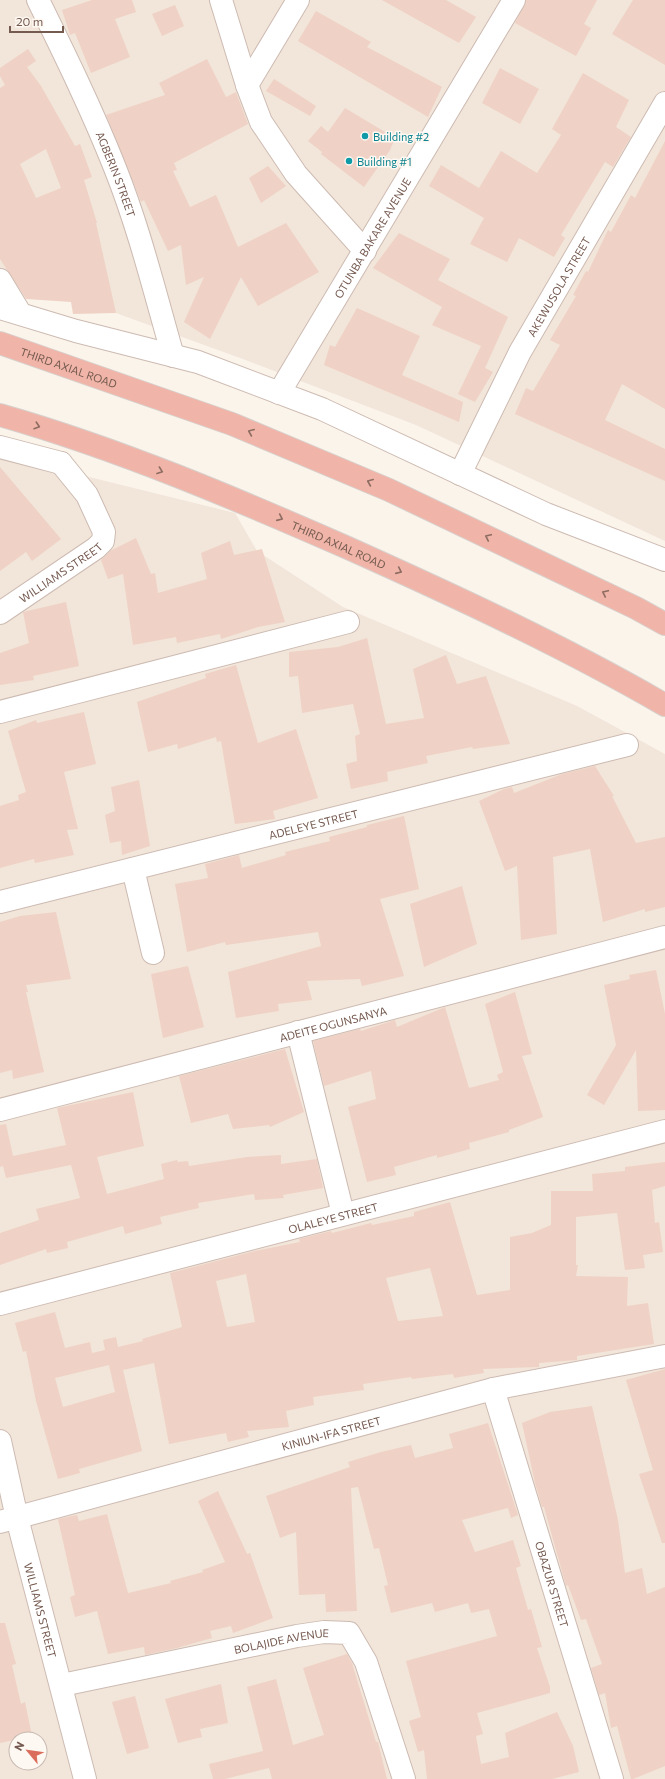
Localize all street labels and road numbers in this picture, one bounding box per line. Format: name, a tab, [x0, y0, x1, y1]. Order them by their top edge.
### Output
street label: AGBERIN STREET	[94, 129, 139, 218]
street label: OTUNBA BAKARE AVENUE	[331, 175, 413, 300]
street label: AKEWUSOLA STREET	[524, 234, 592, 338]
street label: THIRD AXIAL ROAD	[19, 344, 119, 390]
street label: THIRD AXIAL ROAD	[290, 518, 388, 571]
street label: WILLIAMS STREET	[16, 539, 105, 605]
street label: ADELEYE STREET	[267, 806, 359, 841]
street label: ADEITE OGUNSANYA	[278, 1003, 388, 1044]
street label: OLALEYE STREET	[287, 1199, 379, 1235]
street label: KINIUN-IFA STREET	[280, 1413, 382, 1452]
street label: OBAZUR STREET	[533, 1539, 572, 1629]
street label: WILLIAMS STREET	[22, 1561, 60, 1659]
street label: BOLAJIDE AVENUE	[233, 1625, 329, 1656]

